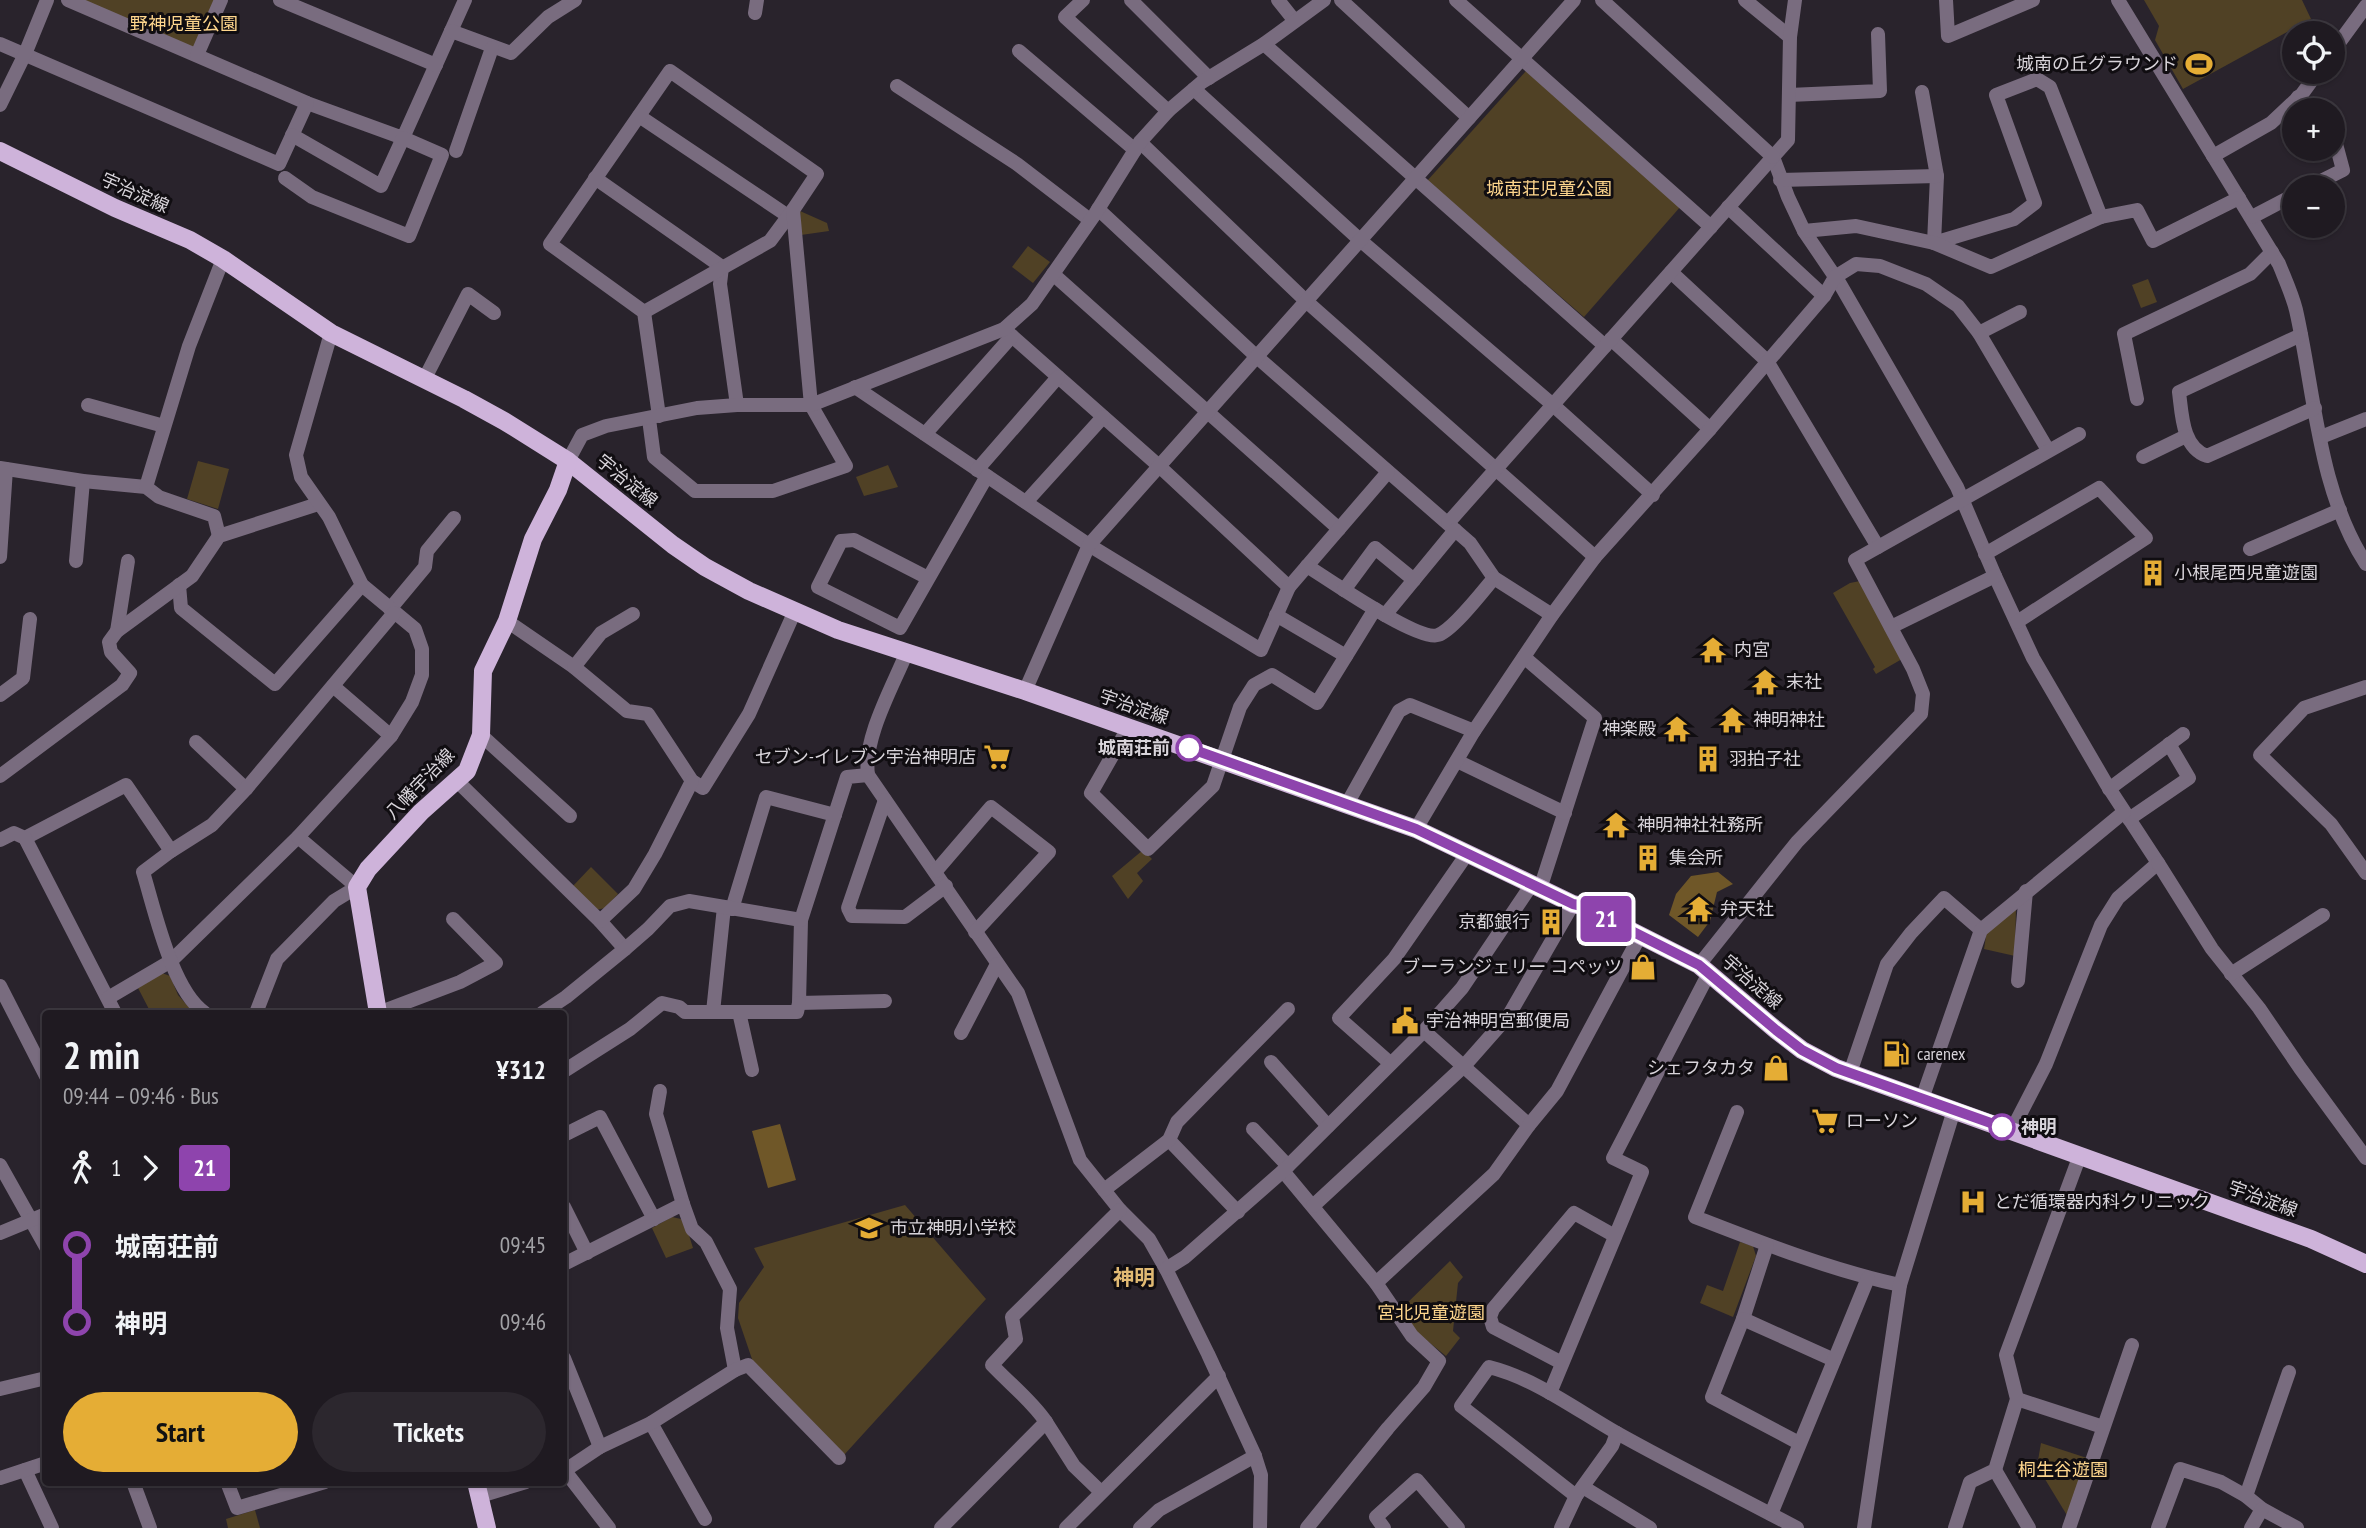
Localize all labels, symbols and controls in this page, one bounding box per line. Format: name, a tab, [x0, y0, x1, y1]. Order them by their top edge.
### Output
park label: 野神児童公園	[130, 12, 238, 35]
map controls	[2282, 21, 2345, 238]
button: locate	[2282, 21, 2345, 84]
sports icon: 城南の丘グラウンド	[2184, 49, 2214, 79]
place label: 城南の丘グラウンド	[2016, 52, 2178, 75]
button: +	[2282, 98, 2345, 161]
street label: 宇治淀線	[98, 167, 173, 218]
button: −	[2282, 175, 2345, 238]
park label: 城南荘児童公園	[1486, 177, 1612, 200]
street label: 宇治淀線	[592, 449, 663, 512]
building icon: 小根尾西児童遊園	[2138, 558, 2168, 588]
place label: 小根尾西児童遊園	[2174, 561, 2318, 584]
temple icon: 内宮	[1698, 635, 1728, 665]
place label: 内宮	[1734, 638, 1770, 661]
temple icon: 末社	[1750, 667, 1780, 697]
place label: 末社	[1786, 670, 1822, 693]
street label: 宇治淀線	[1096, 684, 1172, 729]
temple icon: 神明神社	[1717, 705, 1747, 735]
place label: 神明神社	[1753, 708, 1825, 731]
temple icon: 神楽殿	[1662, 714, 1692, 744]
place label: 神楽殿	[1602, 717, 1656, 740]
marker: 城南荘前	[1176, 735, 1202, 761]
place label: 城南荘前	[1098, 736, 1170, 759]
supermarket icon: セブン-イレブン宇治神明店	[982, 742, 1012, 772]
street label: 八幡宇治線	[380, 743, 459, 824]
building icon: 羽拍子社	[1693, 744, 1723, 774]
place label: セブン-イレブン宇治神明店	[755, 745, 976, 768]
place label: 羽拍子社	[1729, 747, 1801, 770]
temple icon: 神明神社社務所	[1601, 810, 1631, 840]
place label: 神明神社社務所	[1637, 813, 1763, 836]
building icon: 集会所	[1633, 843, 1663, 873]
place label: 集会所	[1669, 846, 1723, 869]
temple icon: 弁天社	[1684, 894, 1714, 924]
line badge: 21	[1574, 896, 1638, 942]
place label: 弁天社	[1720, 897, 1774, 920]
text: 21	[1595, 903, 1617, 934]
building icon: 京都銀行	[1536, 907, 1566, 937]
place label: 京都銀行	[1458, 910, 1530, 933]
street label: 宇治淀線	[1718, 949, 1787, 1014]
shop icon: ブーランジェリー コペッツ	[1628, 952, 1658, 982]
place label: ブーランジェリー コペッツ	[1402, 955, 1622, 978]
public building icon: 宇治神明宮郵便局	[1390, 1006, 1420, 1036]
place label: 宇治神明宮郵便局	[1426, 1009, 1570, 1032]
text: 2 min	[63, 1030, 140, 1079]
fuel station icon: carenex	[1881, 1039, 1911, 1069]
place label: carenex	[1917, 1042, 1966, 1065]
text: ¥312	[496, 1053, 546, 1086]
shop icon: シェフタカタ	[1761, 1053, 1791, 1083]
place label: シェフタカタ	[1647, 1056, 1755, 1079]
text: 09:44 – 09:46 · Bus	[63, 1081, 219, 1110]
supermarket icon: ローソン	[1810, 1106, 1840, 1136]
place label: ローソン	[1846, 1109, 1918, 1132]
marker: 神明	[1989, 1114, 2015, 1140]
place label: 神明	[2021, 1115, 2057, 1138]
icon: walk	[63, 1149, 101, 1187]
icon: forward	[131, 1149, 169, 1187]
text: 21	[193, 1152, 216, 1183]
text: 1	[111, 1153, 121, 1182]
street label: 宇治淀線	[2225, 1175, 2301, 1222]
hospital icon: とだ循環器内科クリニック	[1958, 1187, 1988, 1217]
place label: とだ循環器内科クリニック	[1994, 1190, 2210, 1213]
school or university icon: 市立神明小学校	[854, 1213, 884, 1243]
place label: 市立神明小学校	[890, 1216, 1016, 1239]
text: 城南荘前	[115, 1230, 219, 1263]
text: 09:45	[500, 1230, 546, 1259]
district label: 神明	[1113, 1264, 1155, 1291]
park label: 宮北児童遊園	[1377, 1301, 1485, 1324]
text: 神明	[115, 1307, 167, 1340]
text: 09:46	[500, 1307, 546, 1336]
button: Start	[63, 1392, 298, 1472]
button: Tickets	[312, 1392, 546, 1472]
park label: 桐生谷遊園	[2018, 1458, 2108, 1481]

